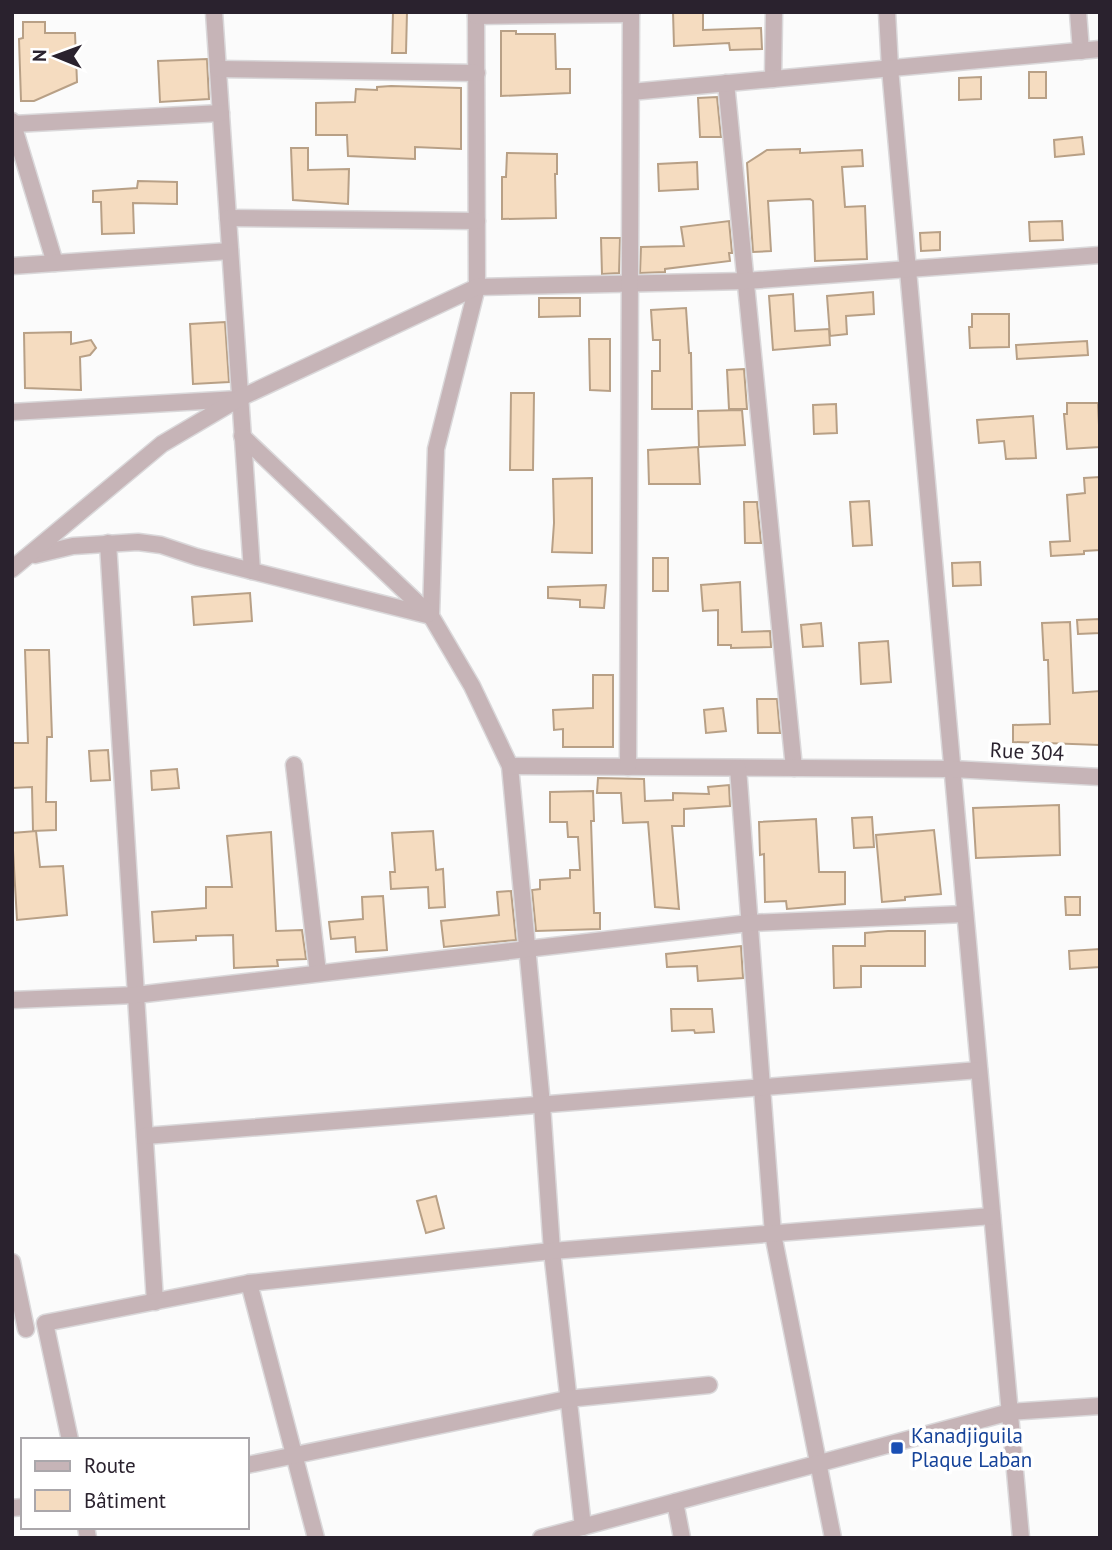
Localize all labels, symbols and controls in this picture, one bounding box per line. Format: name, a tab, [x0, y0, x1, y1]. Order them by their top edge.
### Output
north arrow	[21, 21, 91, 91]
text: N	[27, 49, 51, 62]
street label: Rue 304	[989, 736, 1065, 767]
place label: Kanadjiguila Plaque Laban	[911, 1422, 1032, 1473]
legend	[21, 1438, 248, 1529]
marker: Kanadjiguila Plaque Laban	[889, 1440, 905, 1456]
text: Route	[84, 1452, 136, 1479]
text: Bâtiment	[84, 1487, 166, 1514]

